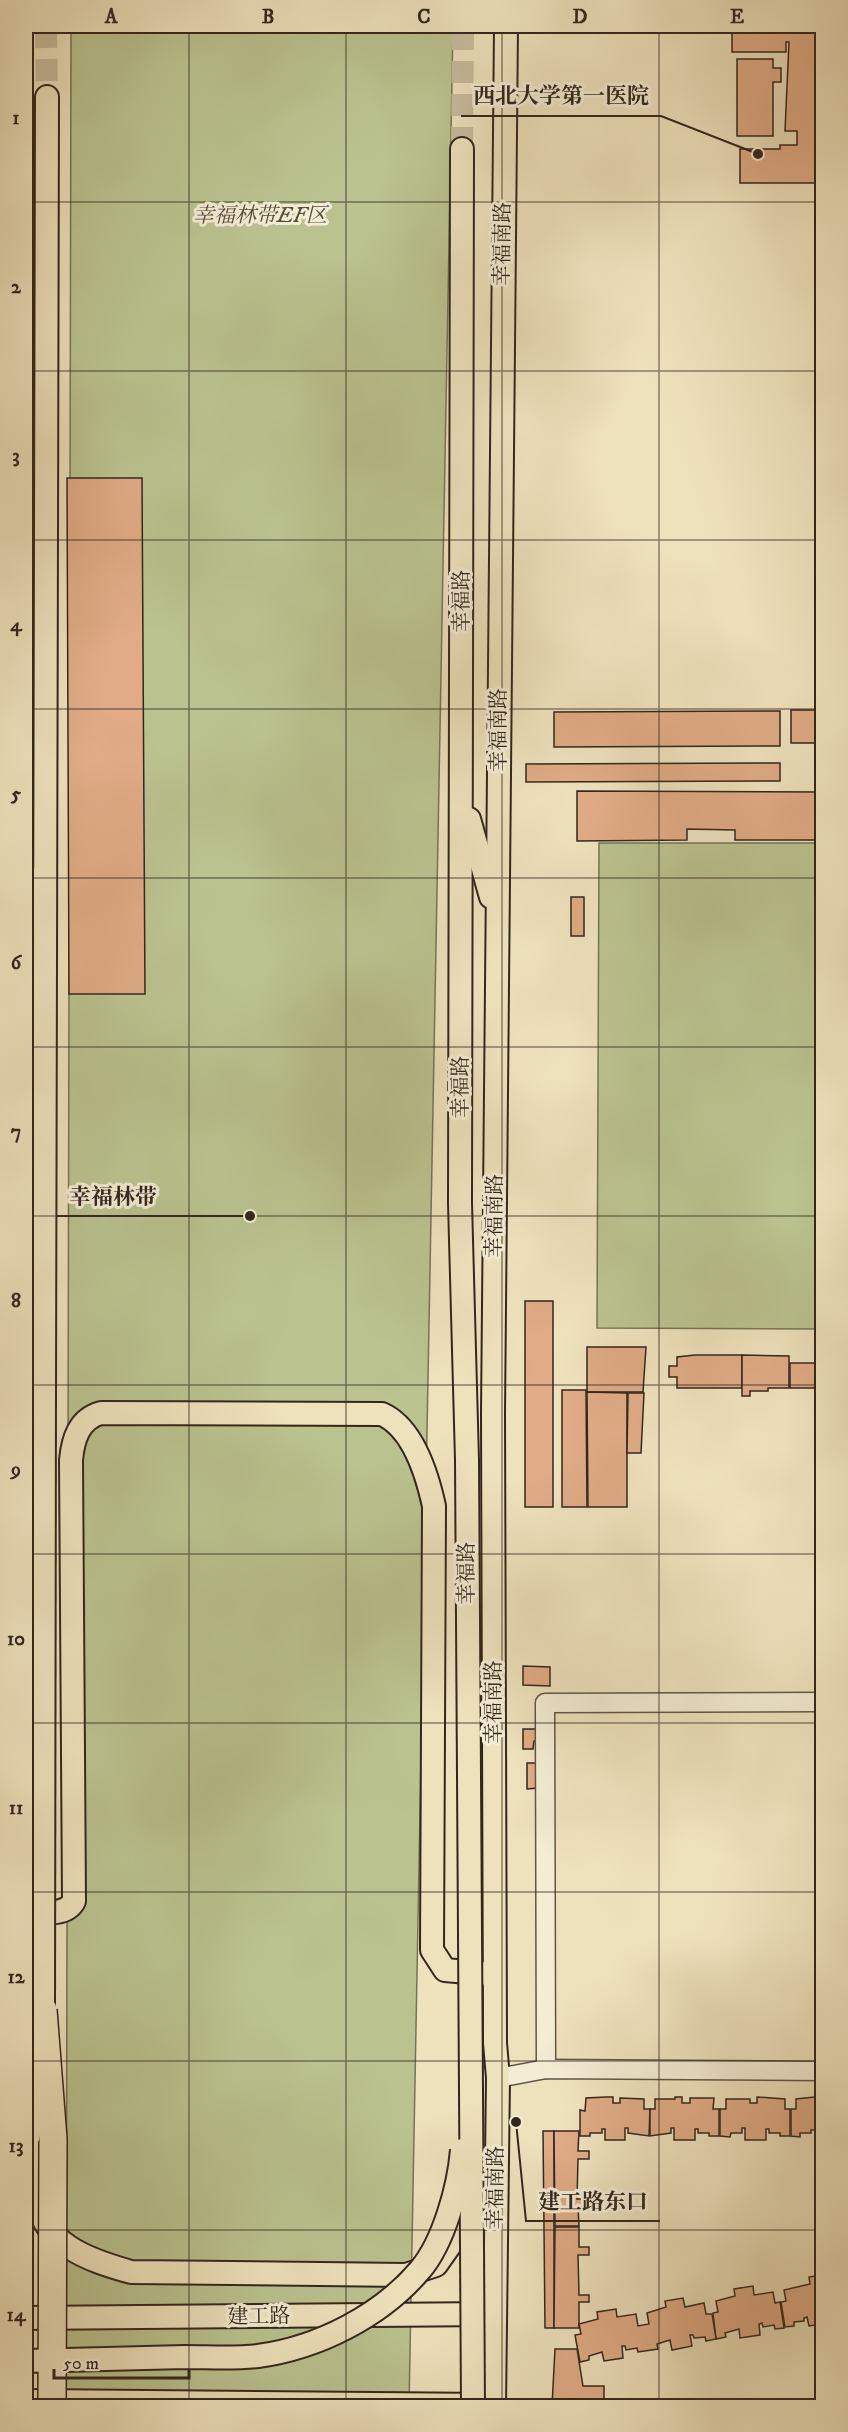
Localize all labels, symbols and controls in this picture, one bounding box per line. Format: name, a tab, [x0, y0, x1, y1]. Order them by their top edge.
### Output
text: A	[104, 5, 119, 30]
text: B	[262, 5, 274, 30]
text: C	[417, 5, 431, 30]
text: D	[573, 5, 588, 30]
text: E	[730, 5, 744, 30]
callout: 西北大学第一医院	[461, 76, 661, 116]
text: 西北大学第一医院	[473, 83, 649, 110]
text: 1	[12, 106, 20, 131]
street label: 幸福南路	[489, 202, 517, 286]
park label: 幸福林带EF区	[193, 203, 330, 229]
text: 2	[11, 275, 22, 300]
text: 3	[12, 444, 20, 469]
street label: 幸福路	[449, 570, 475, 633]
text: 4	[10, 613, 23, 638]
street label: 幸福南路	[486, 688, 512, 772]
text: 5	[10, 782, 21, 807]
text: 6	[11, 951, 23, 976]
street label: 幸福路	[448, 1056, 474, 1119]
text: 7	[11, 1120, 21, 1145]
street label: 幸福南路	[481, 1174, 509, 1258]
callout: 幸福林带	[57, 1176, 169, 1216]
text: 幸福林带	[69, 1184, 157, 1211]
text: 8	[11, 1289, 21, 1314]
text: 9	[9, 1458, 21, 1483]
street label: 幸福路	[454, 1542, 480, 1605]
text: 10	[7, 1627, 25, 1652]
street label: 幸福南路	[481, 1660, 507, 1744]
text: 11	[9, 1796, 23, 1821]
text: 12	[7, 1965, 26, 1990]
text: 13	[9, 2134, 23, 2159]
street label: 幸福南路	[482, 2146, 510, 2230]
callout: 建工路东口	[526, 2181, 660, 2221]
text: 建工路东口	[538, 2189, 648, 2216]
text: 14	[7, 2303, 27, 2328]
street label: 建工路	[227, 2303, 291, 2331]
scale bar	[54, 2342, 189, 2380]
text: 50 m	[63, 2353, 99, 2375]

